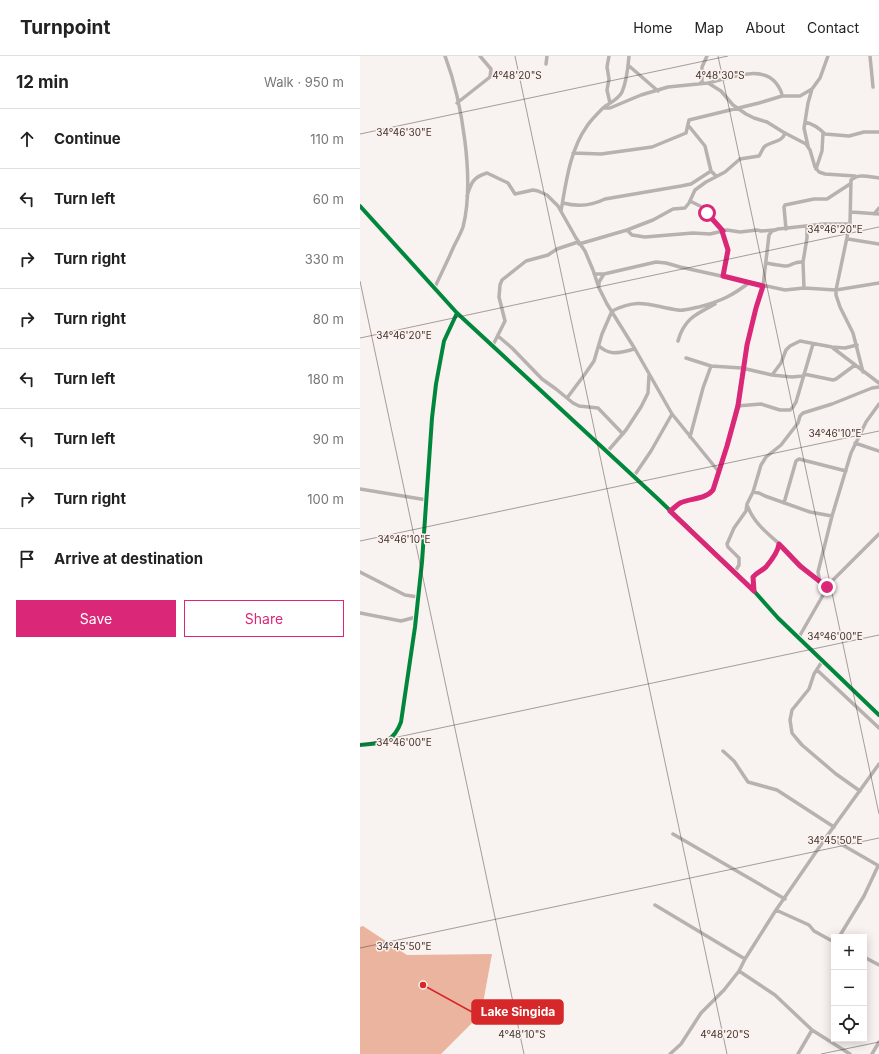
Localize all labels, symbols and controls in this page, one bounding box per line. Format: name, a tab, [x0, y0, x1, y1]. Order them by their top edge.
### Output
text: Turnpoint	[20, 16, 110, 39]
text: Home	[633, 19, 672, 36]
text: Map	[694, 19, 724, 36]
text: About	[746, 19, 785, 36]
text: Contact	[807, 19, 859, 36]
text: 4°48'20"S	[492, 69, 542, 81]
text: 4°48'30"S	[695, 69, 745, 81]
text: 12 min	[16, 72, 69, 92]
text: Walk · 950 m	[264, 74, 344, 90]
text: 34°46'30"E	[376, 126, 432, 138]
icon: ahead	[16, 128, 38, 150]
text: Continue	[54, 129, 121, 148]
text: 110 m	[310, 131, 344, 147]
icon: left	[16, 188, 38, 210]
text: Turn left	[54, 189, 115, 208]
text: 60 m	[313, 191, 344, 207]
route start	[698, 204, 716, 222]
text: 34°46'20"E	[807, 223, 863, 235]
icon: right	[16, 248, 38, 270]
text: Turn right	[54, 249, 126, 268]
text: 330 m	[305, 251, 344, 267]
icon: right	[16, 308, 38, 330]
text: Turn right	[54, 309, 126, 328]
text: 80 m	[313, 311, 344, 327]
text: 34°46'20"E	[376, 329, 432, 341]
icon: left	[16, 368, 38, 390]
text: Turn left	[54, 369, 115, 388]
text: 180 m	[307, 371, 344, 387]
text: 34°46'10"E	[808, 427, 862, 439]
icon: left	[16, 428, 38, 450]
text: Turn left	[54, 429, 115, 448]
text: 90 m	[313, 431, 344, 447]
icon: right	[16, 488, 38, 510]
text: Turn right	[54, 489, 126, 508]
text: 100 m	[307, 491, 344, 507]
text: 34°46'10"E	[377, 533, 431, 545]
icon: arrive	[16, 548, 38, 570]
text: Arrive at destination	[54, 549, 203, 568]
route end	[818, 578, 836, 596]
button: Save	[16, 600, 176, 637]
button: Share	[184, 600, 344, 637]
text: 34°46'00"E	[807, 630, 863, 642]
text: 34°46'00"E	[376, 736, 432, 748]
text: 34°45'50"E	[807, 834, 863, 846]
map controls	[831, 934, 867, 1042]
button: +	[831, 934, 867, 970]
text: 34°45'50"E	[376, 940, 432, 952]
button: −	[831, 970, 867, 1006]
callout: Lake Singida	[472, 1000, 563, 1024]
text: Lake Singida	[481, 1004, 555, 1019]
button: locate	[831, 1006, 867, 1042]
text: 4°48'10"S	[498, 1028, 546, 1040]
text: 4°48'20"S	[700, 1028, 750, 1040]

